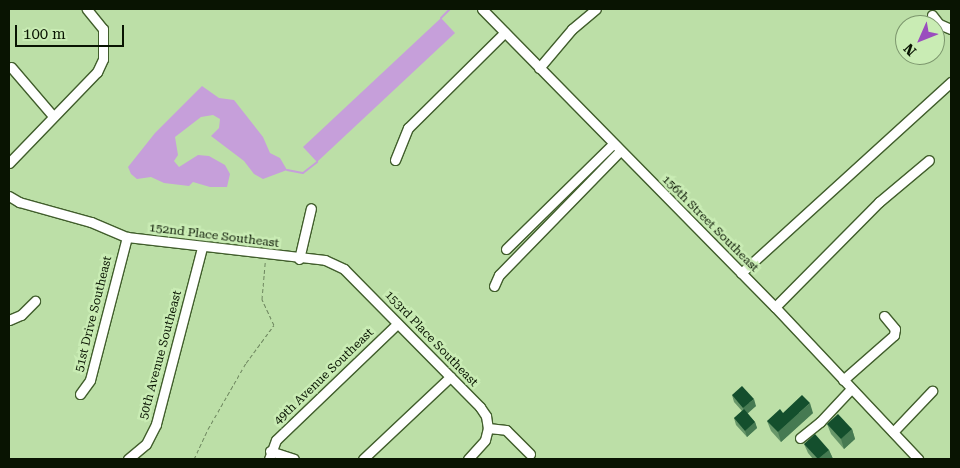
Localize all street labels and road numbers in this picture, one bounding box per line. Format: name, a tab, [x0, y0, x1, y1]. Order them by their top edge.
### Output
street label: 156th Street Southeast	[659, 173, 761, 275]
street label: 152nd Place Southeast	[148, 221, 280, 251]
street label: 51st Drive Southeast	[73, 255, 115, 373]
street label: 153rd Place Southeast	[381, 288, 481, 390]
street label: 50th Avenue Southeast	[137, 289, 185, 421]
street label: 49th Avenue Southeast	[271, 326, 377, 428]

